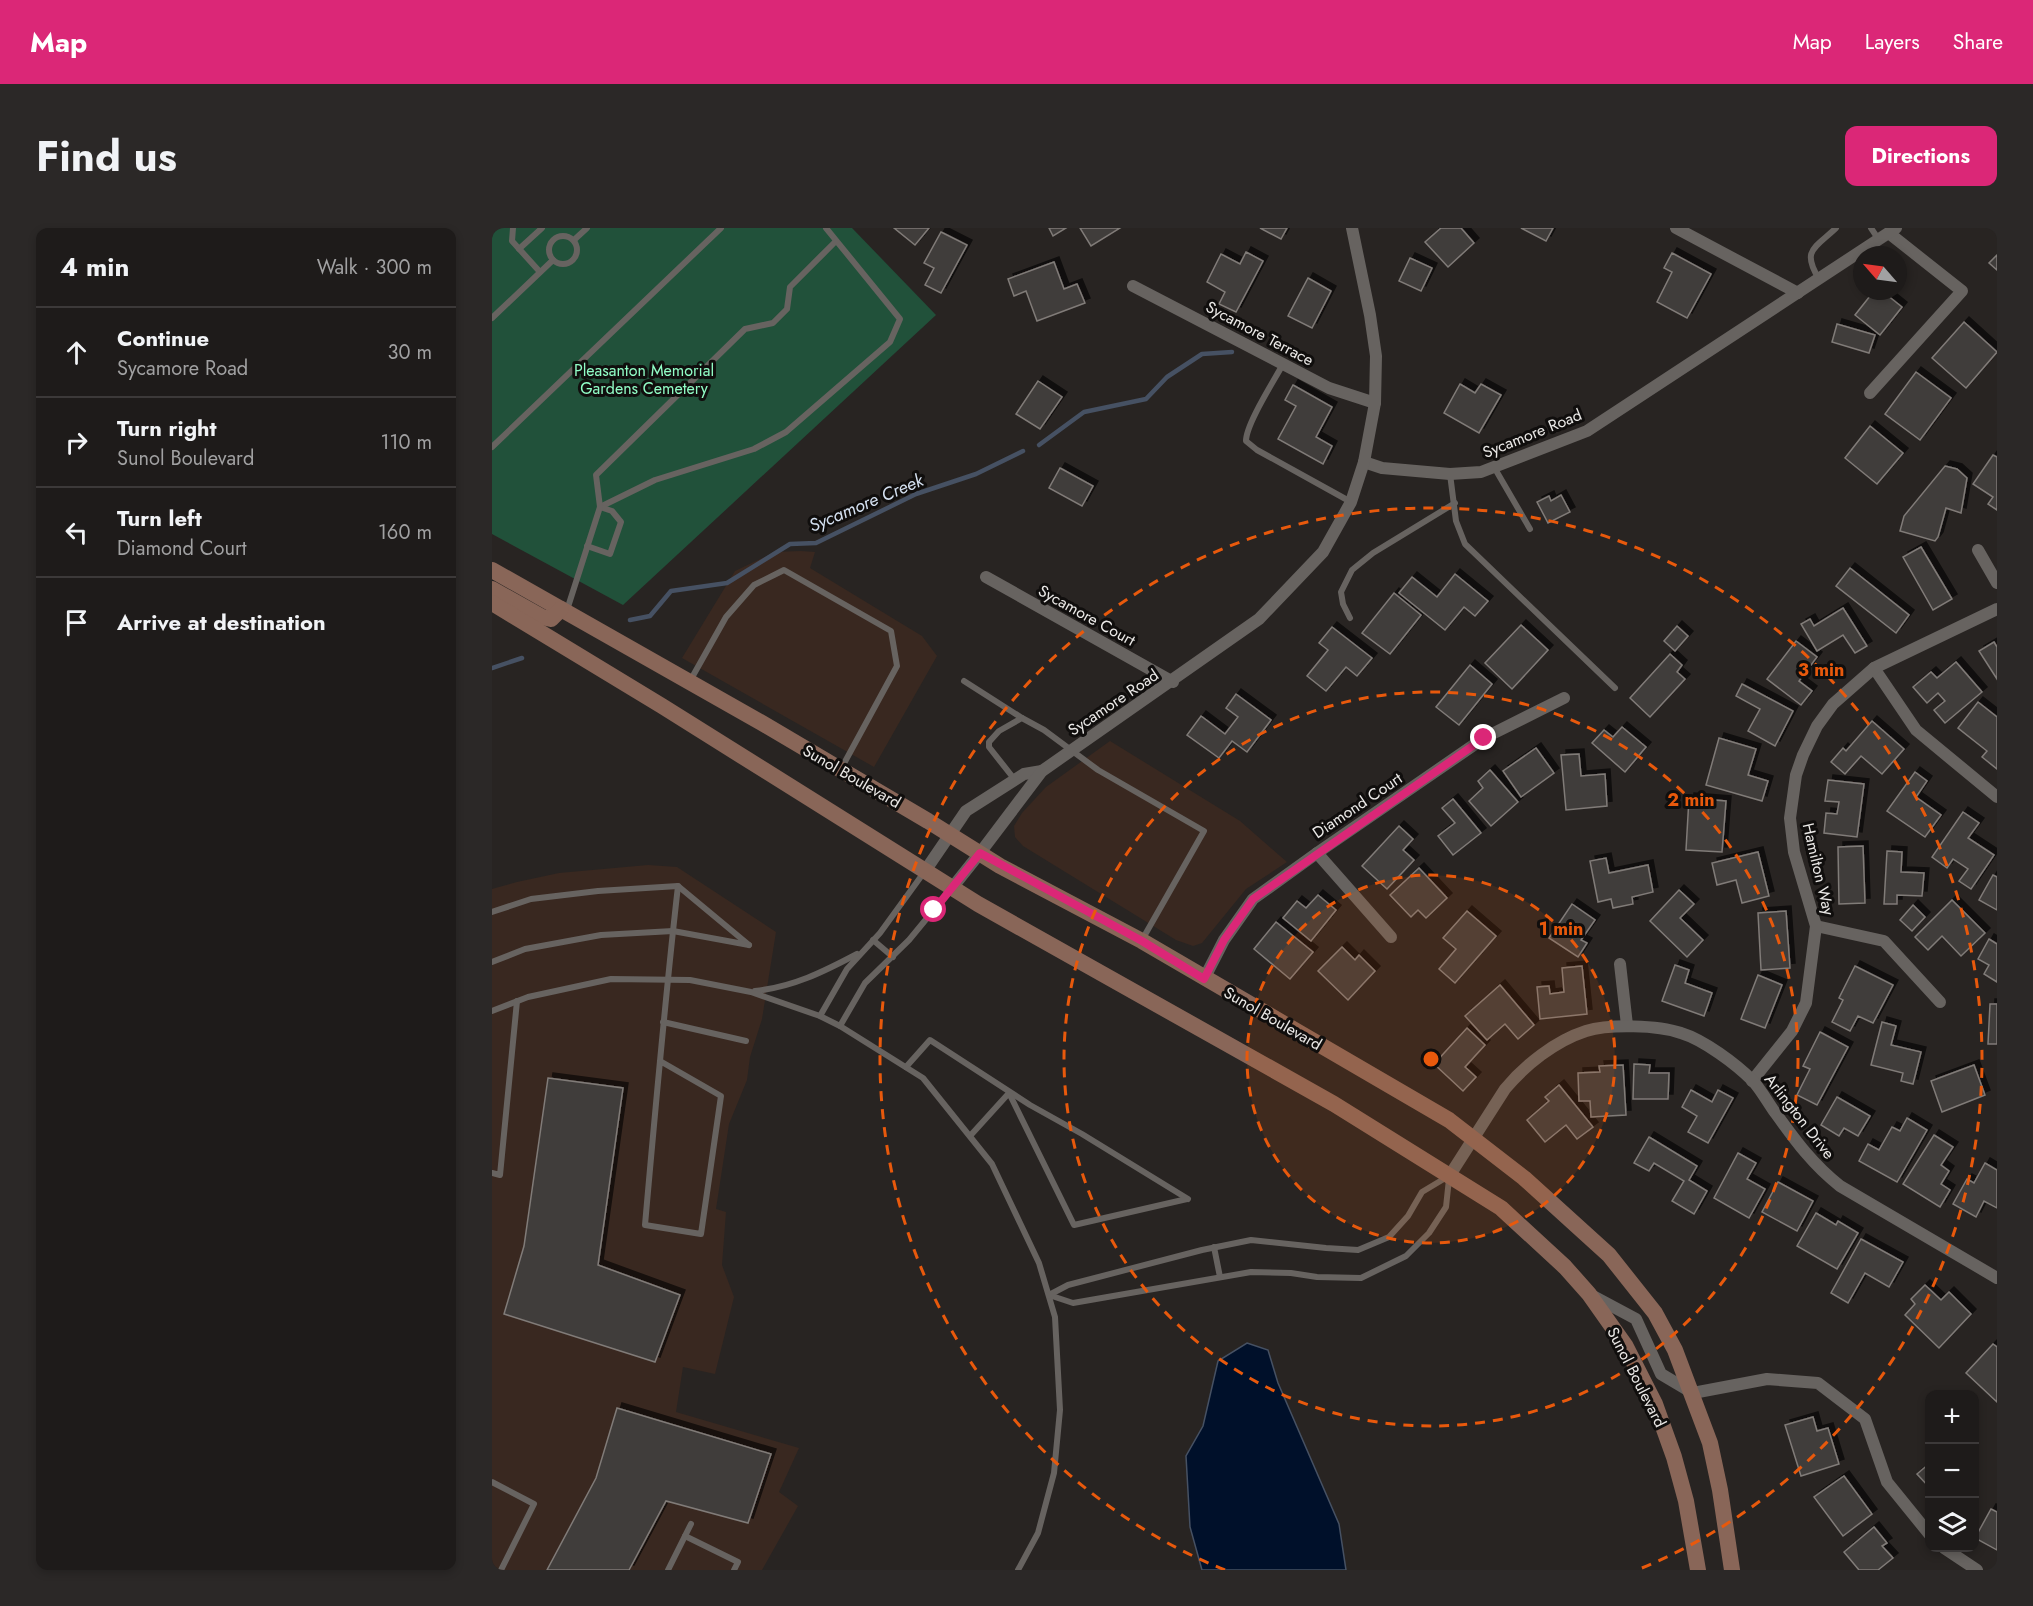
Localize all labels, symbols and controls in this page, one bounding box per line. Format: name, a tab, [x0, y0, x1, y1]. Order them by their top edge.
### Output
text: Map	[30, 22, 87, 63]
text: Map	[1793, 27, 1832, 57]
text: Layers	[1865, 27, 1920, 57]
text: Share	[1953, 27, 2003, 57]
text: Find us	[36, 126, 177, 187]
button: Directions	[1845, 126, 1997, 186]
north arrow	[1853, 246, 1907, 300]
text: 4 min	[60, 248, 129, 286]
text: Walk · 300 m	[317, 253, 432, 282]
street label: Sycamore Terrace	[1202, 295, 1318, 372]
text: Continue	[117, 322, 209, 354]
icon: ahead	[60, 336, 93, 369]
text: 30 m	[387, 338, 432, 367]
text: Sycamore Road	[117, 354, 248, 383]
park label: Pleasanton Memorial Gardens Cemetery	[574, 359, 714, 400]
street label: Sycamore Road	[1479, 403, 1585, 464]
text: Turn right	[117, 412, 217, 444]
icon: right	[60, 426, 93, 459]
text: 110 m	[380, 428, 432, 457]
text: Sunol Boulevard	[117, 444, 254, 473]
water label: Sycamore Creek	[805, 467, 928, 539]
text: Turn left	[117, 502, 202, 534]
icon: left	[60, 516, 93, 549]
text: 160 m	[378, 518, 432, 547]
text: Diamond Court	[117, 534, 247, 563]
street label: Sycamore Court	[1034, 579, 1140, 652]
icon: arrive	[60, 606, 93, 639]
text: Arrive at destination	[117, 606, 326, 638]
text: 3 min	[1798, 657, 1844, 683]
street label: Sycamore Road	[1063, 664, 1163, 741]
route end	[1470, 724, 1496, 750]
street label: Sunol Boulevard	[798, 739, 905, 814]
street label: Diamond Court	[1308, 767, 1407, 844]
text: 2 min	[1667, 787, 1715, 813]
street label: Hamilton Way	[1797, 821, 1841, 918]
route start	[920, 896, 946, 922]
text: 1 min	[1539, 916, 1583, 942]
street label: Sunol Boulevard	[1219, 981, 1326, 1056]
centre of rings	[1421, 1049, 1441, 1069]
street label: Arlington Drive	[1759, 1069, 1840, 1164]
street label: Sunol Boulevard	[1601, 1323, 1672, 1431]
map controls	[1925, 1390, 1979, 1552]
button: +	[1925, 1390, 1979, 1444]
button: −	[1925, 1444, 1979, 1498]
button: layers	[1925, 1498, 1979, 1552]

